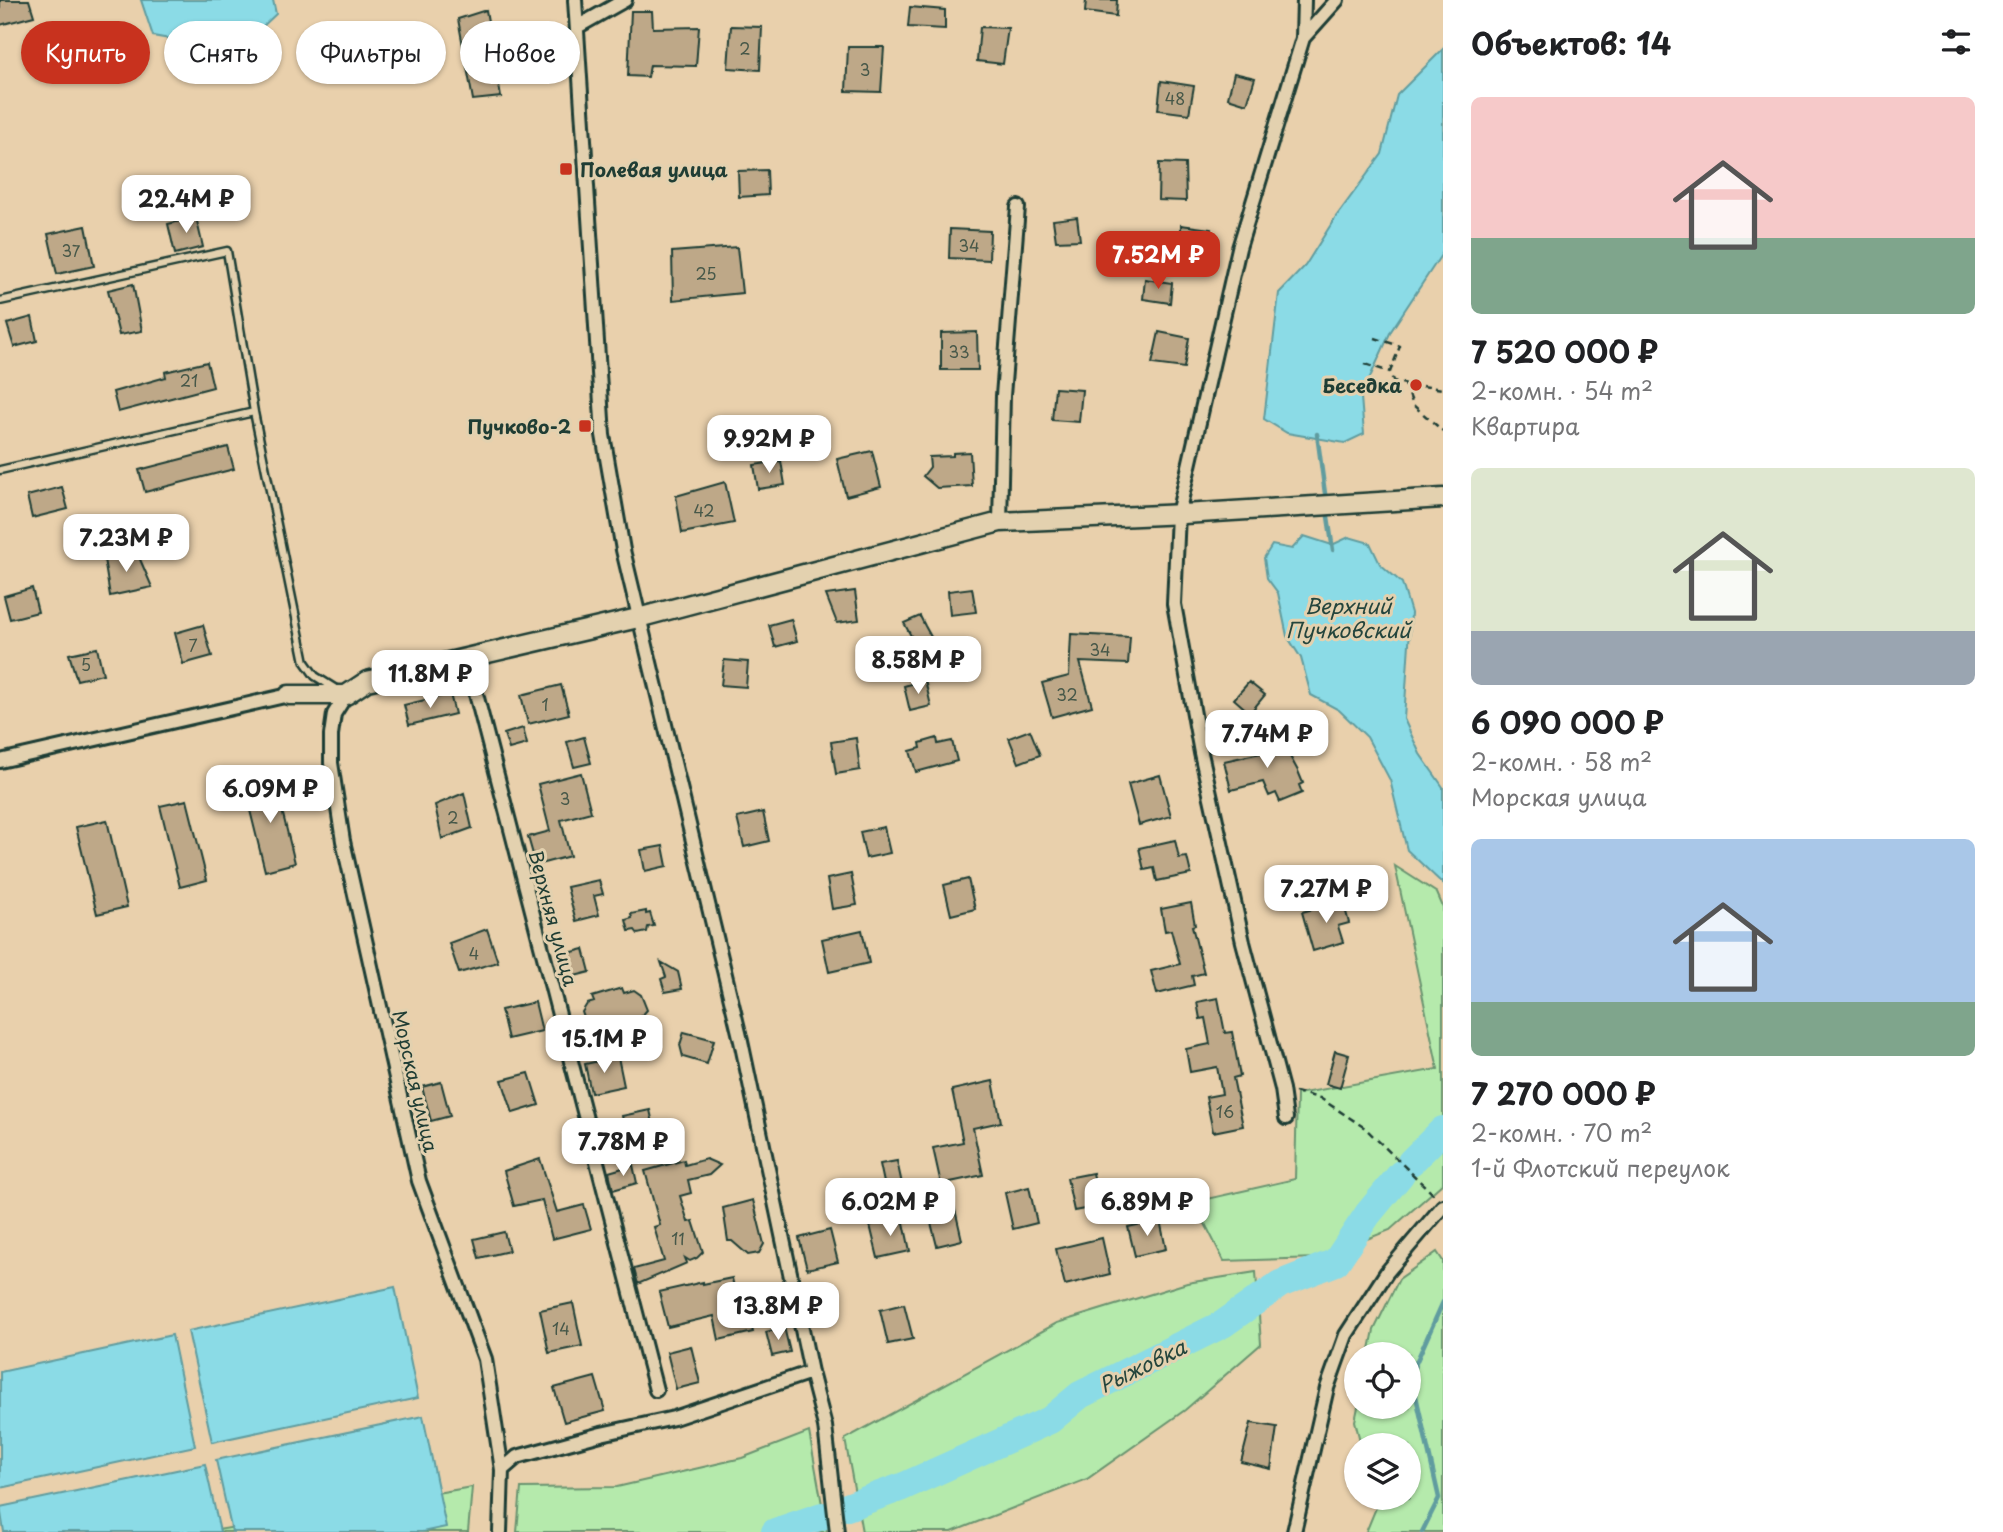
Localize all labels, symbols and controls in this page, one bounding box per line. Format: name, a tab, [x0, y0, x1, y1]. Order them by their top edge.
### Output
text: Объектов: 14	[1471, 20, 1671, 65]
chip: Купить	[21, 21, 150, 84]
chip: Снять	[164, 21, 282, 84]
chip: Фильтры	[296, 21, 446, 84]
chip: Новое	[460, 21, 580, 84]
icon: filters	[1937, 23, 1975, 61]
house number: 2	[739, 36, 751, 60]
house number: 3	[860, 57, 870, 81]
house number: 48	[1165, 86, 1185, 110]
icon: home	[1660, 142, 1786, 268]
place label: Полевая улица	[580, 155, 728, 183]
marker: Полевая улица	[558, 161, 574, 177]
pin: 22.4M ₽	[121, 176, 251, 235]
text: 22.4M ₽	[138, 180, 234, 215]
pin: 7.52M ₽	[1093, 232, 1223, 291]
house number: 34	[958, 233, 980, 257]
text: 7.52M ₽	[1112, 236, 1204, 271]
house number: 37	[62, 238, 81, 262]
house number: 25	[695, 261, 717, 285]
text: 7 520 000 ₽	[1471, 328, 1658, 373]
house number: 33	[948, 339, 970, 363]
house number: 21	[180, 368, 198, 392]
place label: Беседка	[1323, 371, 1402, 399]
text: 2-комн. · 54 m²	[1471, 373, 1653, 408]
marker: Беседка	[1408, 377, 1424, 393]
text: Квартира	[1471, 408, 1579, 443]
place label: Пучково-2	[468, 412, 571, 440]
pin: 9.92M ₽	[704, 416, 834, 475]
marker: Пучково-2	[577, 418, 593, 434]
text: 9.92M ₽	[723, 420, 815, 455]
house number: 42	[693, 498, 715, 522]
icon: home	[1660, 513, 1786, 639]
pin: 7.23M ₽	[61, 514, 191, 574]
text: 7.23M ₽	[79, 519, 173, 554]
water label: Верхний Пучковский	[1286, 589, 1413, 645]
house number: 7	[188, 633, 198, 657]
pin: 8.58M ₽	[853, 636, 983, 696]
house number: 34	[1089, 637, 1111, 661]
text: 8.58M ₽	[871, 641, 965, 676]
pin: 11.8M ₽	[365, 650, 495, 710]
house number: 5	[81, 652, 91, 676]
text: 11.8M ₽	[388, 655, 472, 690]
house number: 32	[1056, 682, 1078, 706]
house number: 1	[541, 692, 549, 716]
text: 6 090 000 ₽	[1471, 699, 1664, 744]
pin: 7.74M ₽	[1202, 710, 1332, 770]
text: 7.74M ₽	[1221, 715, 1313, 750]
text: 2-комн. · 58 m²	[1471, 744, 1652, 779]
pin: 6.09M ₽	[205, 766, 335, 825]
text: 6.09M ₽	[222, 770, 318, 805]
text: Морская улица	[1471, 779, 1647, 814]
house number: 3	[560, 786, 570, 810]
house number: 2	[447, 805, 459, 829]
street label: Верхняя улица	[522, 847, 586, 989]
pin: 7.27M ₽	[1261, 866, 1391, 925]
text: 7.27M ₽	[1280, 870, 1372, 905]
icon: home	[1660, 884, 1786, 1010]
house number: 4	[469, 941, 479, 965]
street label: Морская улица	[386, 1007, 446, 1155]
pin: 15.1M ₽	[539, 1016, 669, 1075]
text: 15.1M ₽	[562, 1020, 646, 1055]
text: 7 270 000 ₽	[1471, 1070, 1656, 1115]
house number: 16	[1216, 1099, 1234, 1123]
text: 2-комн. · 70 m²	[1471, 1115, 1652, 1150]
pin: 7.78M ₽	[558, 1118, 688, 1178]
text: 7.78M ₽	[578, 1123, 668, 1158]
text: 1-й Флотский переулок	[1471, 1150, 1730, 1185]
pin: 6.02M ₽	[825, 1178, 955, 1238]
pin: 6.89M ₽	[1082, 1178, 1212, 1238]
text: 6.02M ₽	[841, 1183, 939, 1218]
text: 6.89M ₽	[1101, 1183, 1193, 1218]
house number: 11	[671, 1226, 685, 1250]
pin: 13.8M ₽	[713, 1282, 843, 1342]
text: 13.8M ₽	[733, 1287, 823, 1322]
house number: 14	[552, 1316, 570, 1340]
water label: Рыжовка	[1093, 1330, 1192, 1400]
map controls	[1344, 1342, 1421, 1510]
button: locate	[1344, 1342, 1421, 1419]
button: layers	[1344, 1433, 1421, 1510]

